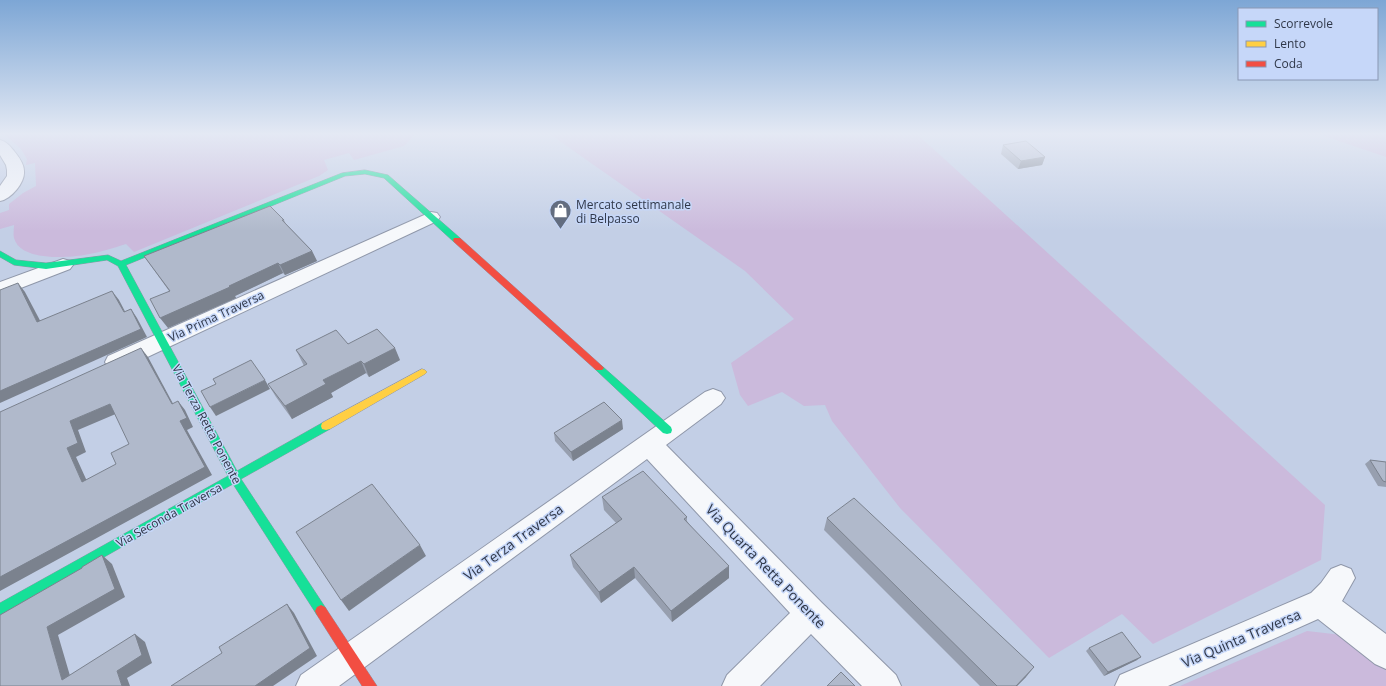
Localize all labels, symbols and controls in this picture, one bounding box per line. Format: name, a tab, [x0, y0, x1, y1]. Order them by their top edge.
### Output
legend	[1238, 8, 1378, 80]
text: Scorrevole	[1274, 15, 1333, 32]
text: Lento	[1274, 35, 1306, 52]
text: Coda	[1274, 55, 1303, 72]
place label: Mercato settimanale di Belpasso	[576, 196, 691, 227]
shop icon: Mercato settimanale di Belpasso	[547, 198, 573, 231]
street label: Via Prima Traversa	[165, 286, 267, 346]
street label: Via Terza Retta Ponente	[168, 361, 246, 487]
street label: Via Seconda Traversa	[113, 479, 225, 551]
street label: Via Terza Traversa	[459, 499, 567, 585]
street label: Via Quarta Retta Ponente	[702, 500, 830, 632]
street label: Via Quinta Traversa	[1179, 604, 1303, 672]

